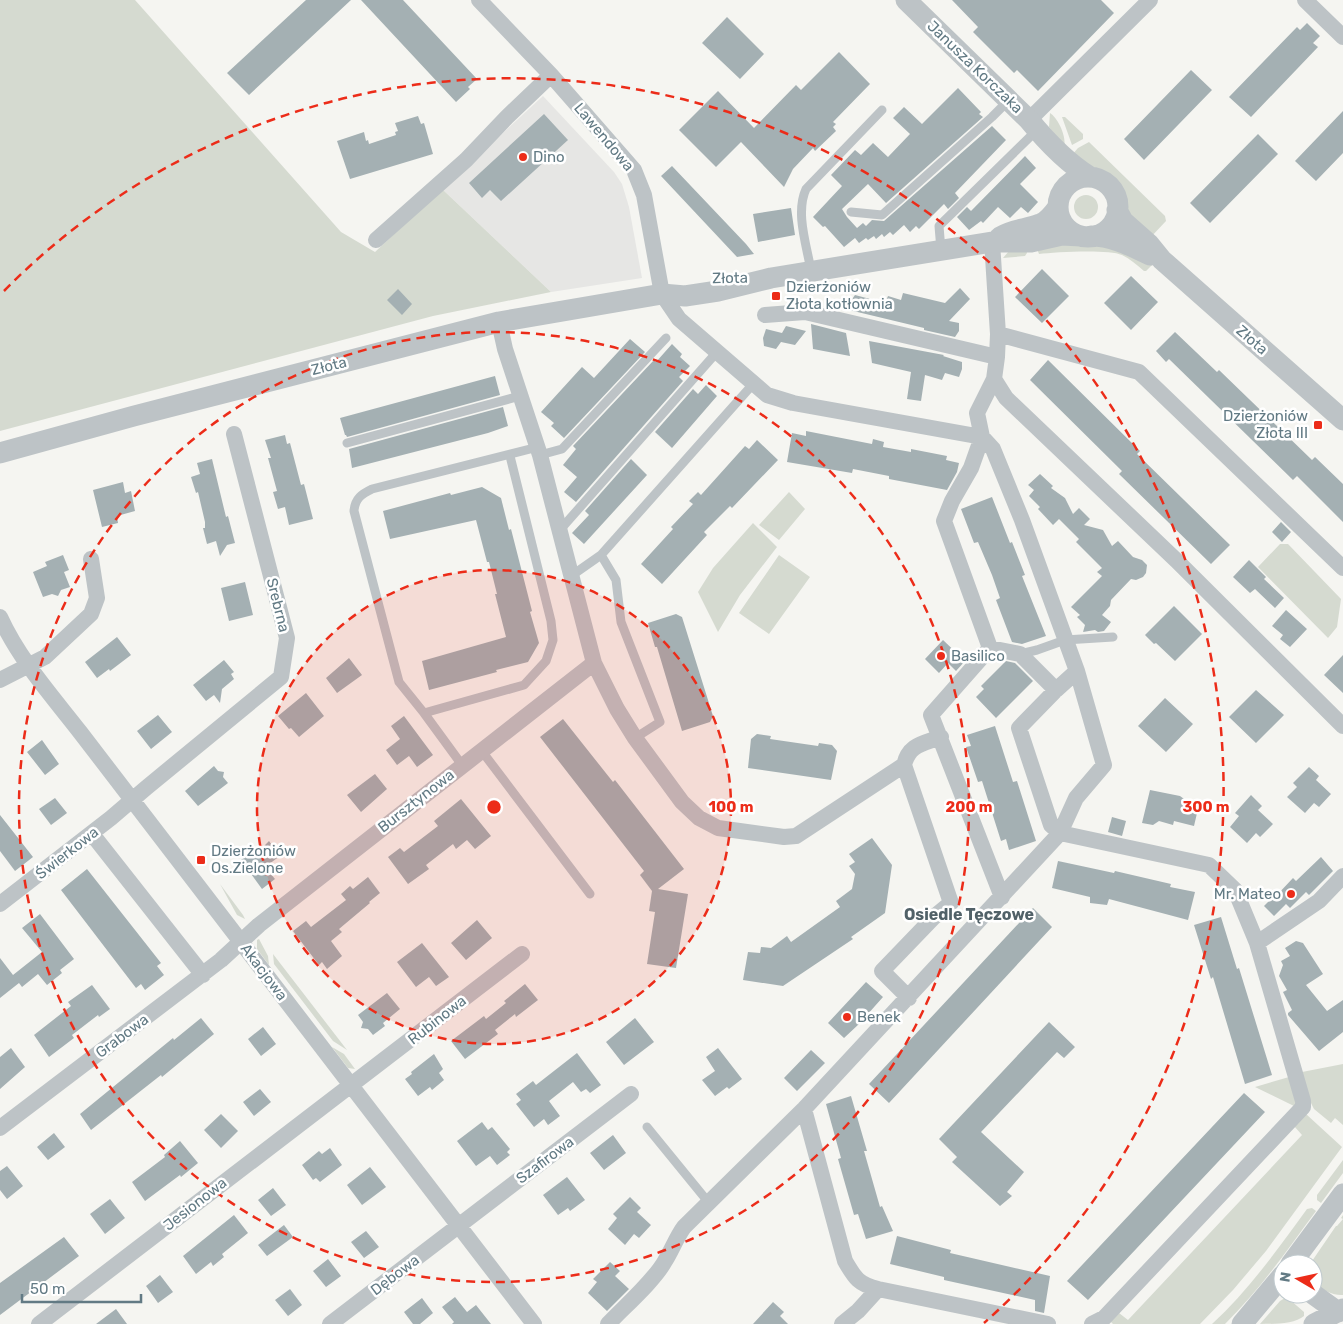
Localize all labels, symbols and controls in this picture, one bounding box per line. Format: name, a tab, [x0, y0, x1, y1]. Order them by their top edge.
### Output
street label: Janusza Korczaka	[923, 17, 1027, 117]
street label: Lawendowa	[570, 99, 638, 175]
place label: Dino	[533, 148, 565, 166]
marker: Dino	[517, 151, 529, 163]
street label: Złota	[712, 269, 748, 287]
place label: Dzierżoniów Złota kotłownia	[786, 278, 893, 313]
marker: Dzierżoniów Złota kotłownia	[770, 290, 782, 302]
street label: Złota	[1233, 321, 1271, 359]
street label: Złota	[309, 353, 349, 379]
place label: Dzierżoniów Złota III	[1223, 407, 1308, 442]
marker: Dzierżoniów Złota III	[1312, 419, 1324, 431]
street label: Srebrna	[263, 576, 293, 634]
place label: Basilico	[951, 647, 1005, 665]
marker: Basilico	[935, 650, 947, 662]
street label: Bursztynowa	[374, 766, 458, 836]
centre of rings	[485, 798, 503, 816]
text: 100 m	[709, 798, 753, 816]
text: 200 m	[945, 798, 993, 816]
text: 300 m	[1182, 798, 1230, 816]
street label: Świerkowa	[32, 823, 102, 883]
place label: Dzierżoniów Os.Zielone	[211, 842, 296, 877]
marker: Dzierżoniów Os.Zielone	[195, 854, 207, 866]
place label: Mr. Mateo	[1214, 885, 1281, 903]
marker: Mr. Mateo	[1285, 888, 1297, 900]
district label: Osiedle Tęczowe	[904, 905, 1034, 924]
street label: Akacjowa	[237, 940, 291, 1004]
street label: Rubinowa	[404, 992, 470, 1048]
place label: Benek	[857, 1008, 901, 1026]
street label: Grabowa	[92, 1010, 152, 1062]
marker: Benek	[841, 1011, 853, 1023]
street label: Szafirowa	[513, 1133, 577, 1187]
street label: Jesionowa	[160, 1174, 230, 1234]
street label: Dębowa	[367, 1251, 423, 1299]
north arrow	[1273, 1254, 1323, 1304]
text: N	[1276, 1271, 1295, 1283]
scale bar	[22, 1272, 141, 1304]
text: 50 m	[30, 1280, 65, 1298]

